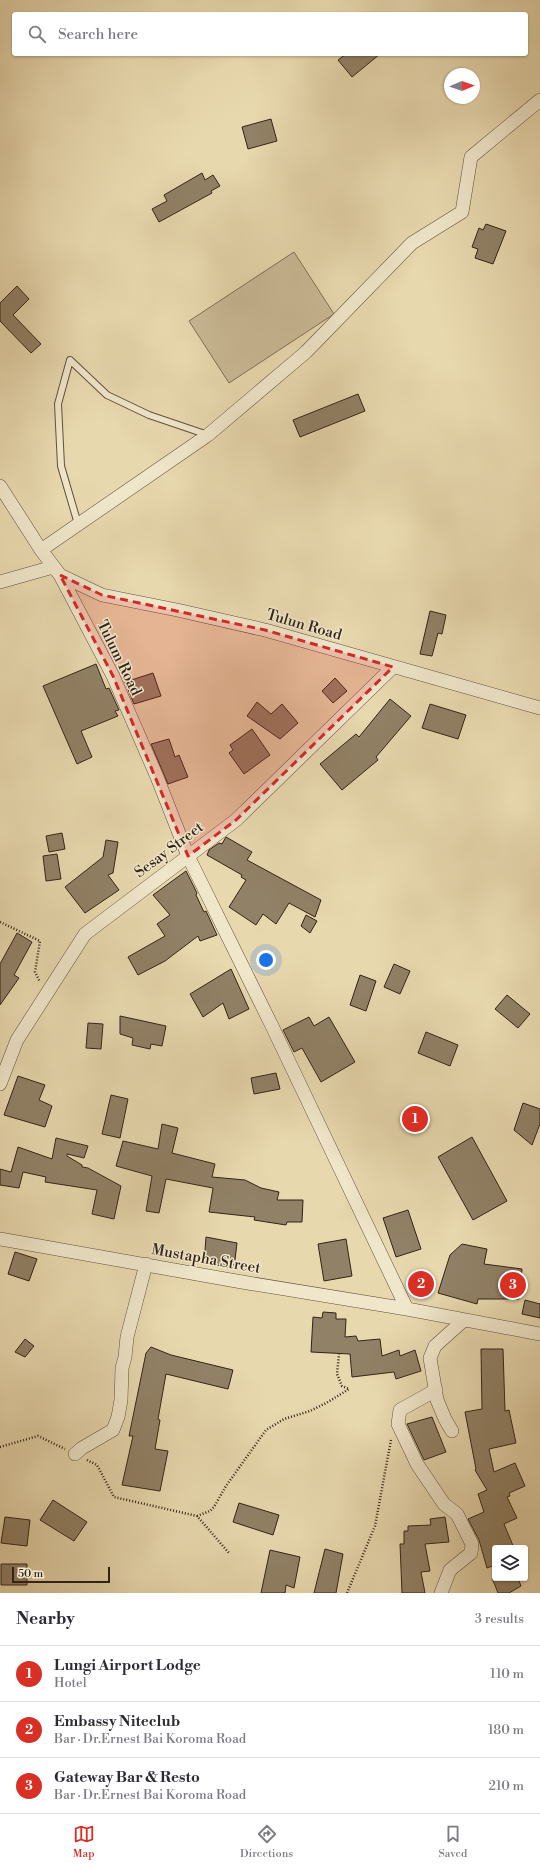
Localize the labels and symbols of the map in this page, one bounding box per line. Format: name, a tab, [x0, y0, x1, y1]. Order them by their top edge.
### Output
north arrow	[444, 68, 480, 104]
street label: Tulun Road	[264, 605, 344, 645]
street label: Tulum Road	[93, 617, 146, 699]
street label: Sesay Street	[131, 818, 208, 882]
your location	[256, 950, 276, 970]
pin: 1	[402, 1104, 428, 1134]
street label: Mustapha Street	[150, 1240, 263, 1278]
pin: 2	[408, 1269, 434, 1299]
pin: 3	[500, 1270, 526, 1300]
scale bar	[12, 1565, 110, 1584]

